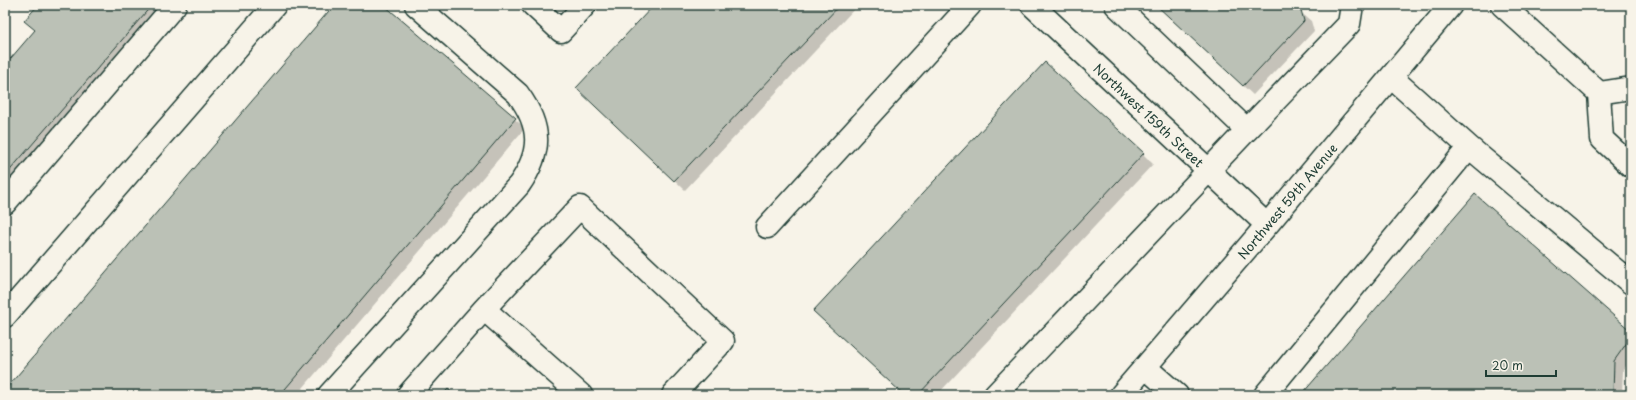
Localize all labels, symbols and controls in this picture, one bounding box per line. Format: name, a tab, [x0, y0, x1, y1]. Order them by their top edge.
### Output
street label: Northwest 159th Street	[1090, 59, 1208, 171]
street label: Northwest 59th Avenue	[1233, 139, 1341, 263]
scale bar	[1486, 352, 1556, 378]
text: 20 m	[1492, 356, 1523, 374]

